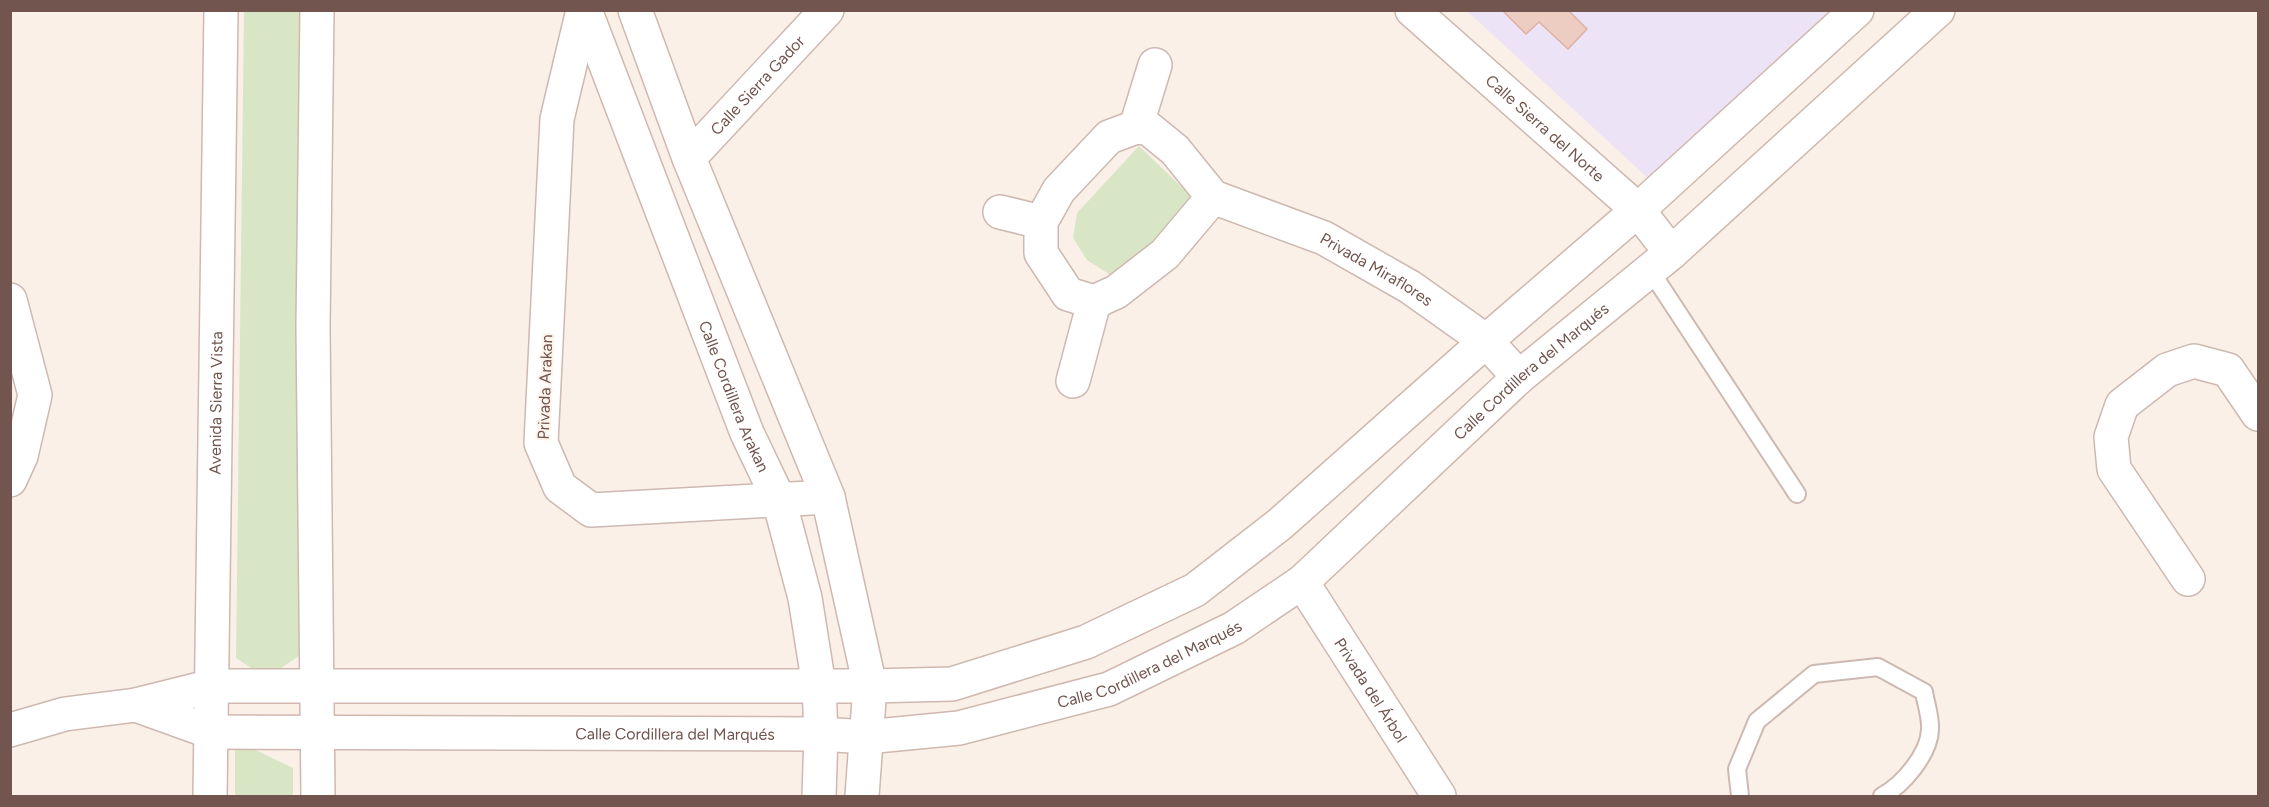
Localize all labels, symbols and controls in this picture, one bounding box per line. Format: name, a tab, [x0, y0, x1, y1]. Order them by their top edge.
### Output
street label: Calle Sierra Gador	[706, 31, 809, 139]
street label: Calle Sierra del Norte	[1482, 70, 1609, 186]
street label: Privada Miraflores	[1317, 228, 1436, 310]
street label: Calle Cordillera del Marqués	[1449, 299, 1612, 444]
street label: Calle Cordillera Arakan	[695, 318, 774, 475]
street label: Avenida Sierra Vista	[205, 331, 226, 475]
street label: Privada Arakan	[534, 334, 556, 440]
street label: Calle Cordillera del Marqués	[1055, 616, 1245, 712]
street label: Privada del Árbol	[1331, 634, 1411, 746]
street label: Calle Cordillera del Marqués	[575, 724, 775, 743]

